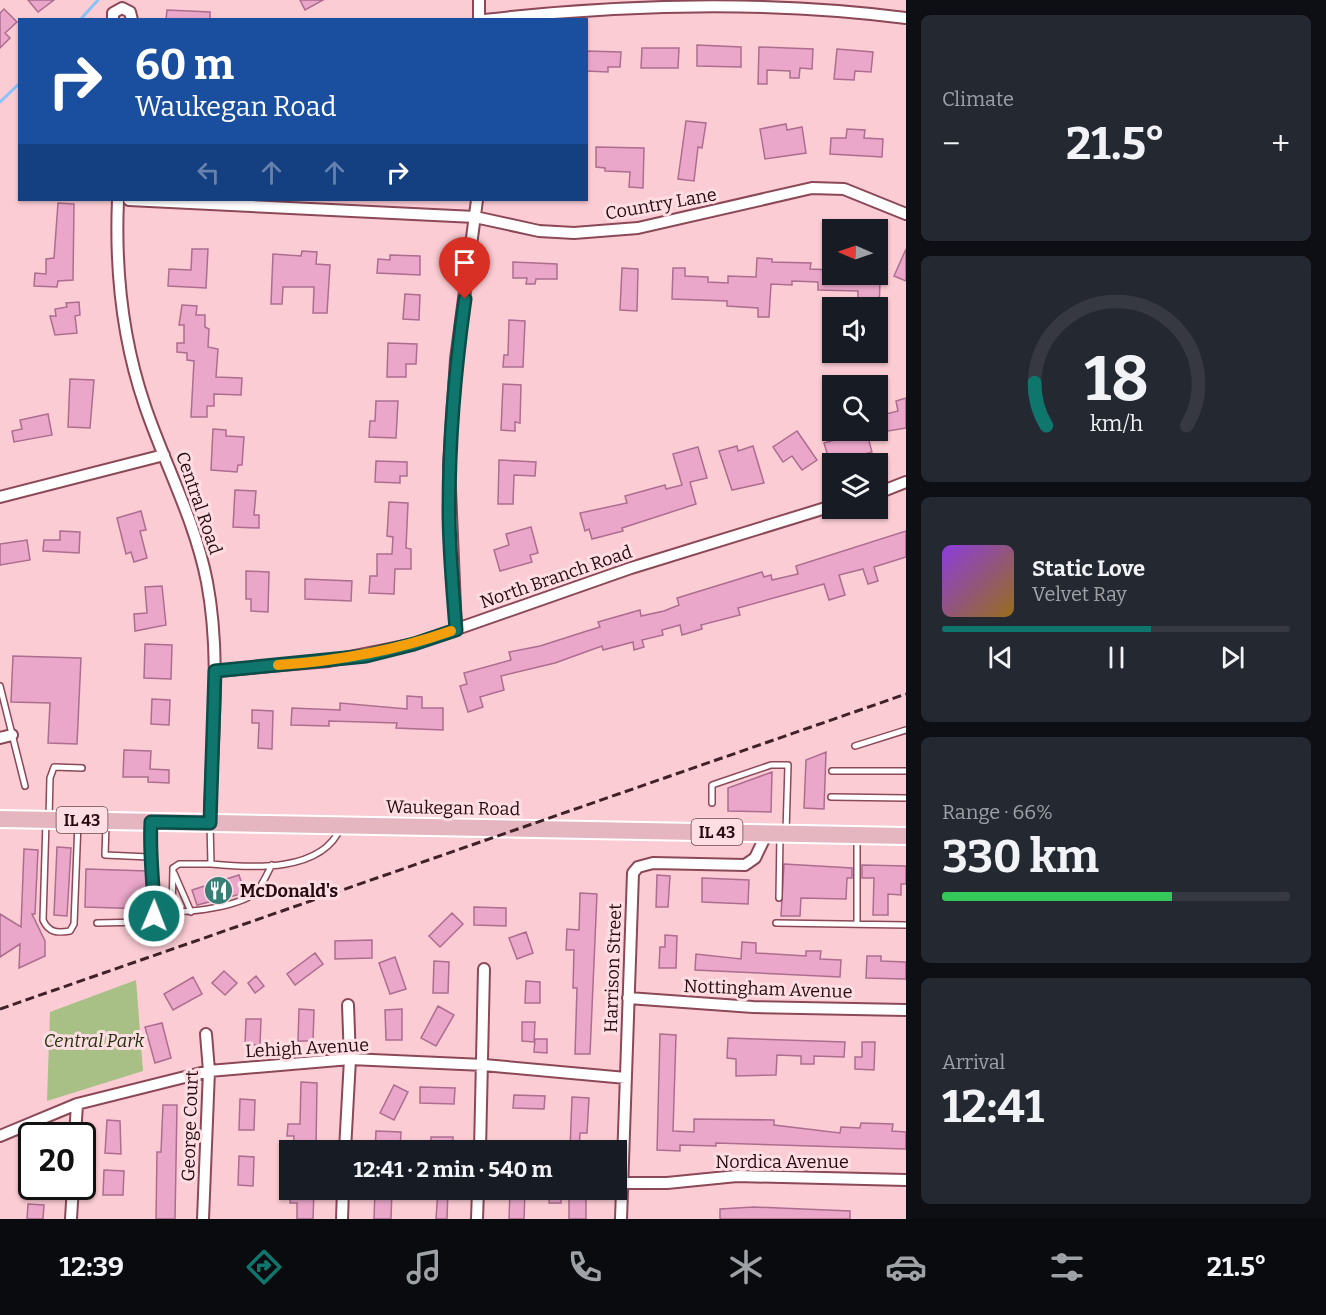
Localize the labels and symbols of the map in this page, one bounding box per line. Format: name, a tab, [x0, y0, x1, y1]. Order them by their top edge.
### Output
street label: Country Lane	[604, 183, 718, 225]
north arrow	[822, 219, 888, 285]
pin	[439, 237, 490, 299]
street label: Central Road	[171, 449, 227, 558]
street label: North Branch Road	[477, 541, 635, 613]
street label: Waukegan Road	[386, 796, 521, 820]
road number: IL 43	[56, 807, 107, 833]
road number: IL 43	[692, 819, 742, 845]
restaurant icon: McDonald's	[203, 875, 235, 907]
place label: McDonald's	[240, 880, 338, 902]
position arrow	[122, 884, 186, 948]
street label: Harrison Street	[600, 902, 626, 1033]
street label: Nottingham Avenue	[683, 975, 853, 1003]
park label: Central Park	[44, 1030, 144, 1052]
street label: Lehigh Avenue	[244, 1034, 370, 1062]
street label: George Court	[177, 1069, 203, 1182]
speed limit sign: 20	[18, 1122, 96, 1200]
street label: Nordica Avenue	[715, 1151, 849, 1173]

